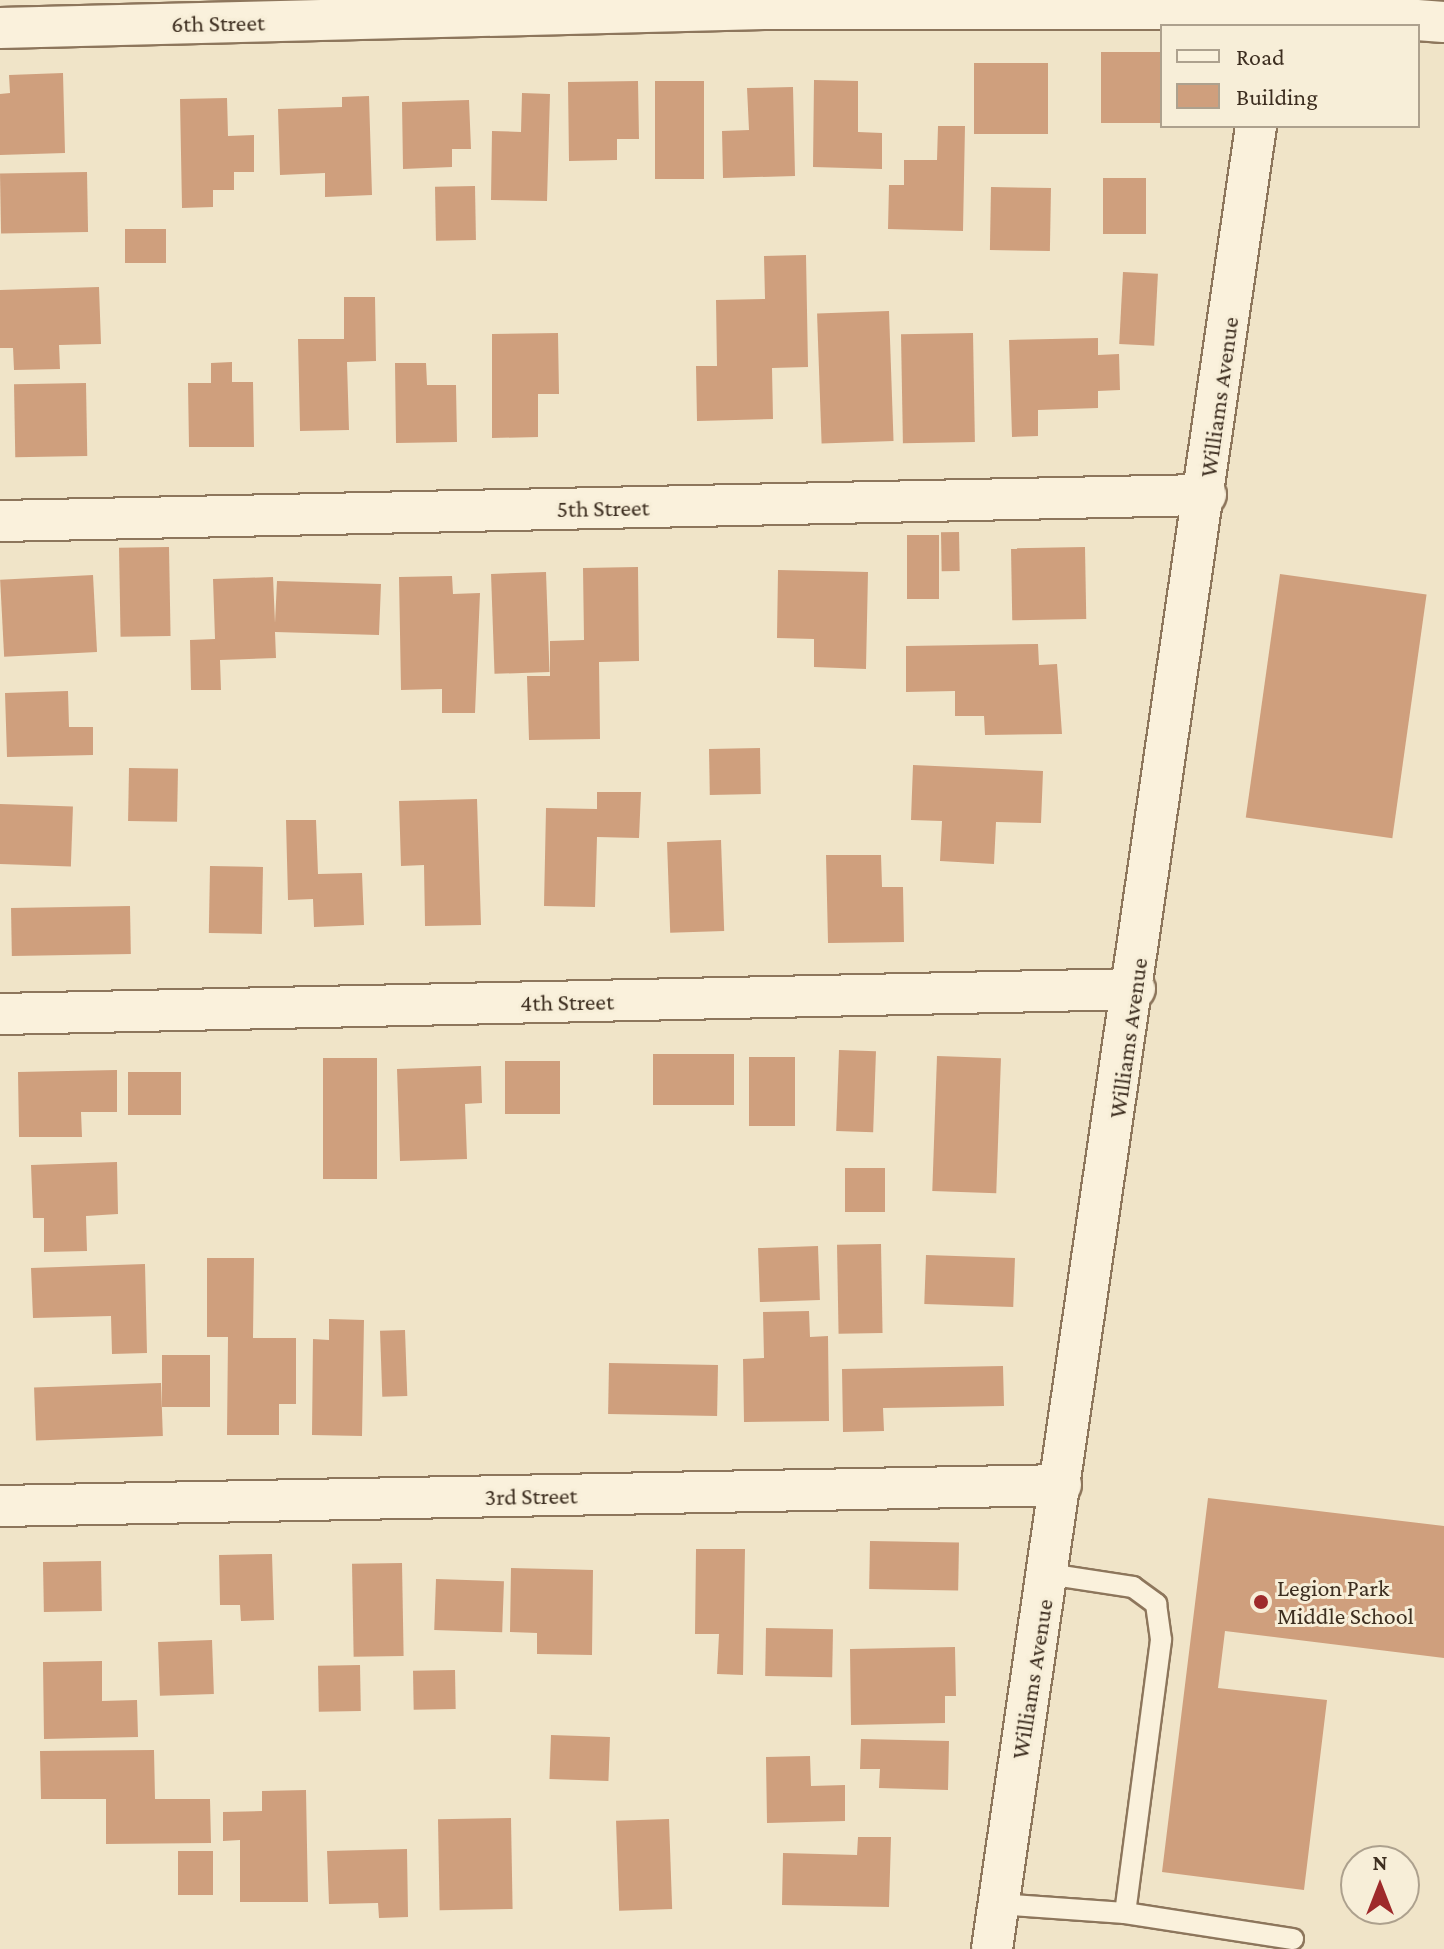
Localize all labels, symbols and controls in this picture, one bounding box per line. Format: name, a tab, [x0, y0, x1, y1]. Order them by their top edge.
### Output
street label: 6th Street	[171, 8, 265, 38]
legend	[1160, 24, 1420, 128]
text: Road	[1236, 43, 1285, 70]
text: Building	[1236, 83, 1318, 110]
street label: Williams Avenue	[1193, 315, 1245, 479]
street label: 5th Street	[556, 493, 650, 523]
street label: Williams Avenue	[1102, 956, 1154, 1120]
street label: 4th Street	[520, 987, 614, 1017]
street label: 3rd Street	[484, 1481, 578, 1511]
place label: Legion Park Middle School	[1277, 1574, 1414, 1630]
marker: Legion Park Middle School	[1252, 1593, 1270, 1611]
street label: Williams Avenue	[1005, 1597, 1059, 1761]
north arrow	[1340, 1845, 1420, 1925]
text: N	[1373, 1850, 1388, 1875]

